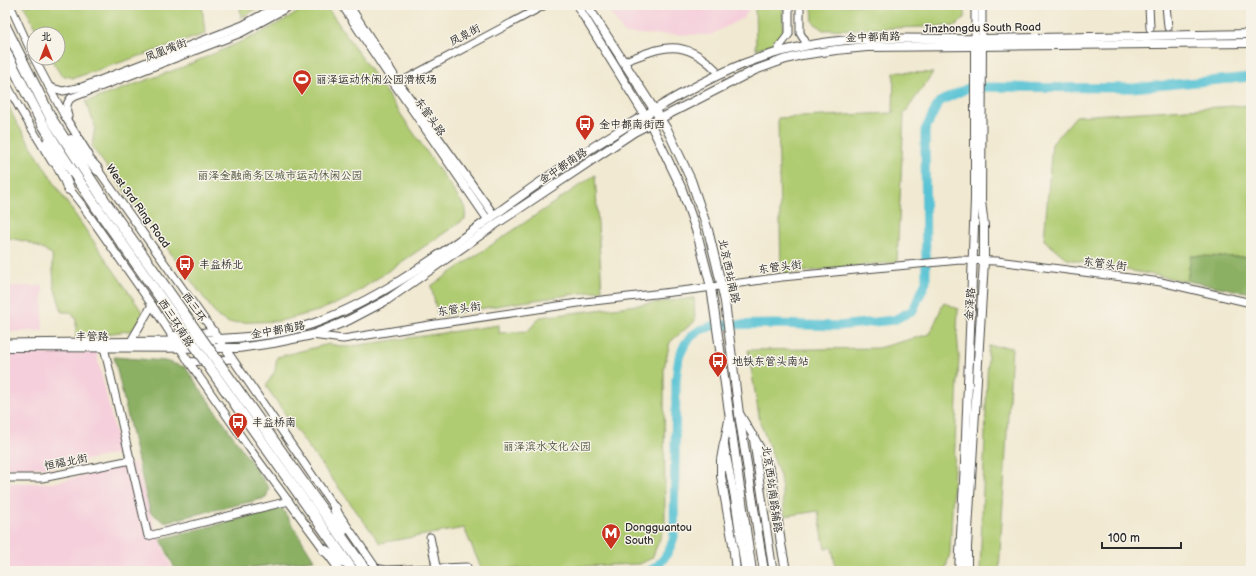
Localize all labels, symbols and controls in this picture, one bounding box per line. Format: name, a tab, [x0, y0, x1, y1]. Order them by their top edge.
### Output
street label: Jinzhongdu South Road	[923, 20, 1041, 36]
street label: 凤泉街	[447, 21, 484, 48]
north arrow	[26, 26, 66, 66]
text: 北	[41, 30, 52, 43]
street label: 金中都南路	[845, 30, 901, 44]
street label: 凤凰嘴街	[143, 36, 190, 64]
sports icon: 丽泽运动休闲公园滑板场	[291, 68, 313, 96]
place label: 丽泽运动休闲公园滑板场	[316, 73, 437, 86]
street label: 东管头路	[412, 95, 448, 139]
bus stop icon: 金中都南街西	[574, 113, 596, 141]
place label: 金中都南街西	[599, 118, 665, 131]
street label: 金中都南路	[537, 145, 589, 187]
street label: West 3rd Ring Road	[103, 162, 173, 250]
park label: 丽泽金融商务区城市运动休闲公园	[198, 169, 363, 182]
street label: 北京西站南路	[716, 237, 742, 305]
bus stop icon: 丰益桥北	[174, 253, 196, 281]
street label: 东管头街	[1082, 255, 1129, 273]
place label: 丰益桥北	[199, 258, 243, 271]
street label: 东管头街	[757, 258, 804, 276]
street label: 金泽路	[962, 287, 978, 321]
street label: 西三环	[179, 290, 209, 324]
street label: 西三环南路	[156, 296, 196, 350]
street label: 东管头街	[436, 299, 483, 318]
street label: 金中都南路	[250, 319, 306, 341]
street label: 丰管路	[76, 330, 109, 343]
bus stop icon: 地铁东管头南站	[707, 350, 729, 378]
place label: 地铁东管头南站	[732, 355, 809, 368]
bus stop icon: 丰益桥南	[227, 411, 249, 439]
place label: 丰益桥南	[252, 416, 296, 429]
park label: 丽泽滨水文化公园	[503, 440, 591, 453]
street label: 北京西站南路辅路	[759, 445, 785, 533]
street label: 恒福北街	[43, 451, 90, 473]
place label: Dongguantou South	[625, 521, 692, 547]
metro station icon: Dongguantou South	[600, 522, 622, 550]
scale bar	[1102, 524, 1181, 550]
text: 100 m	[1108, 531, 1140, 546]

